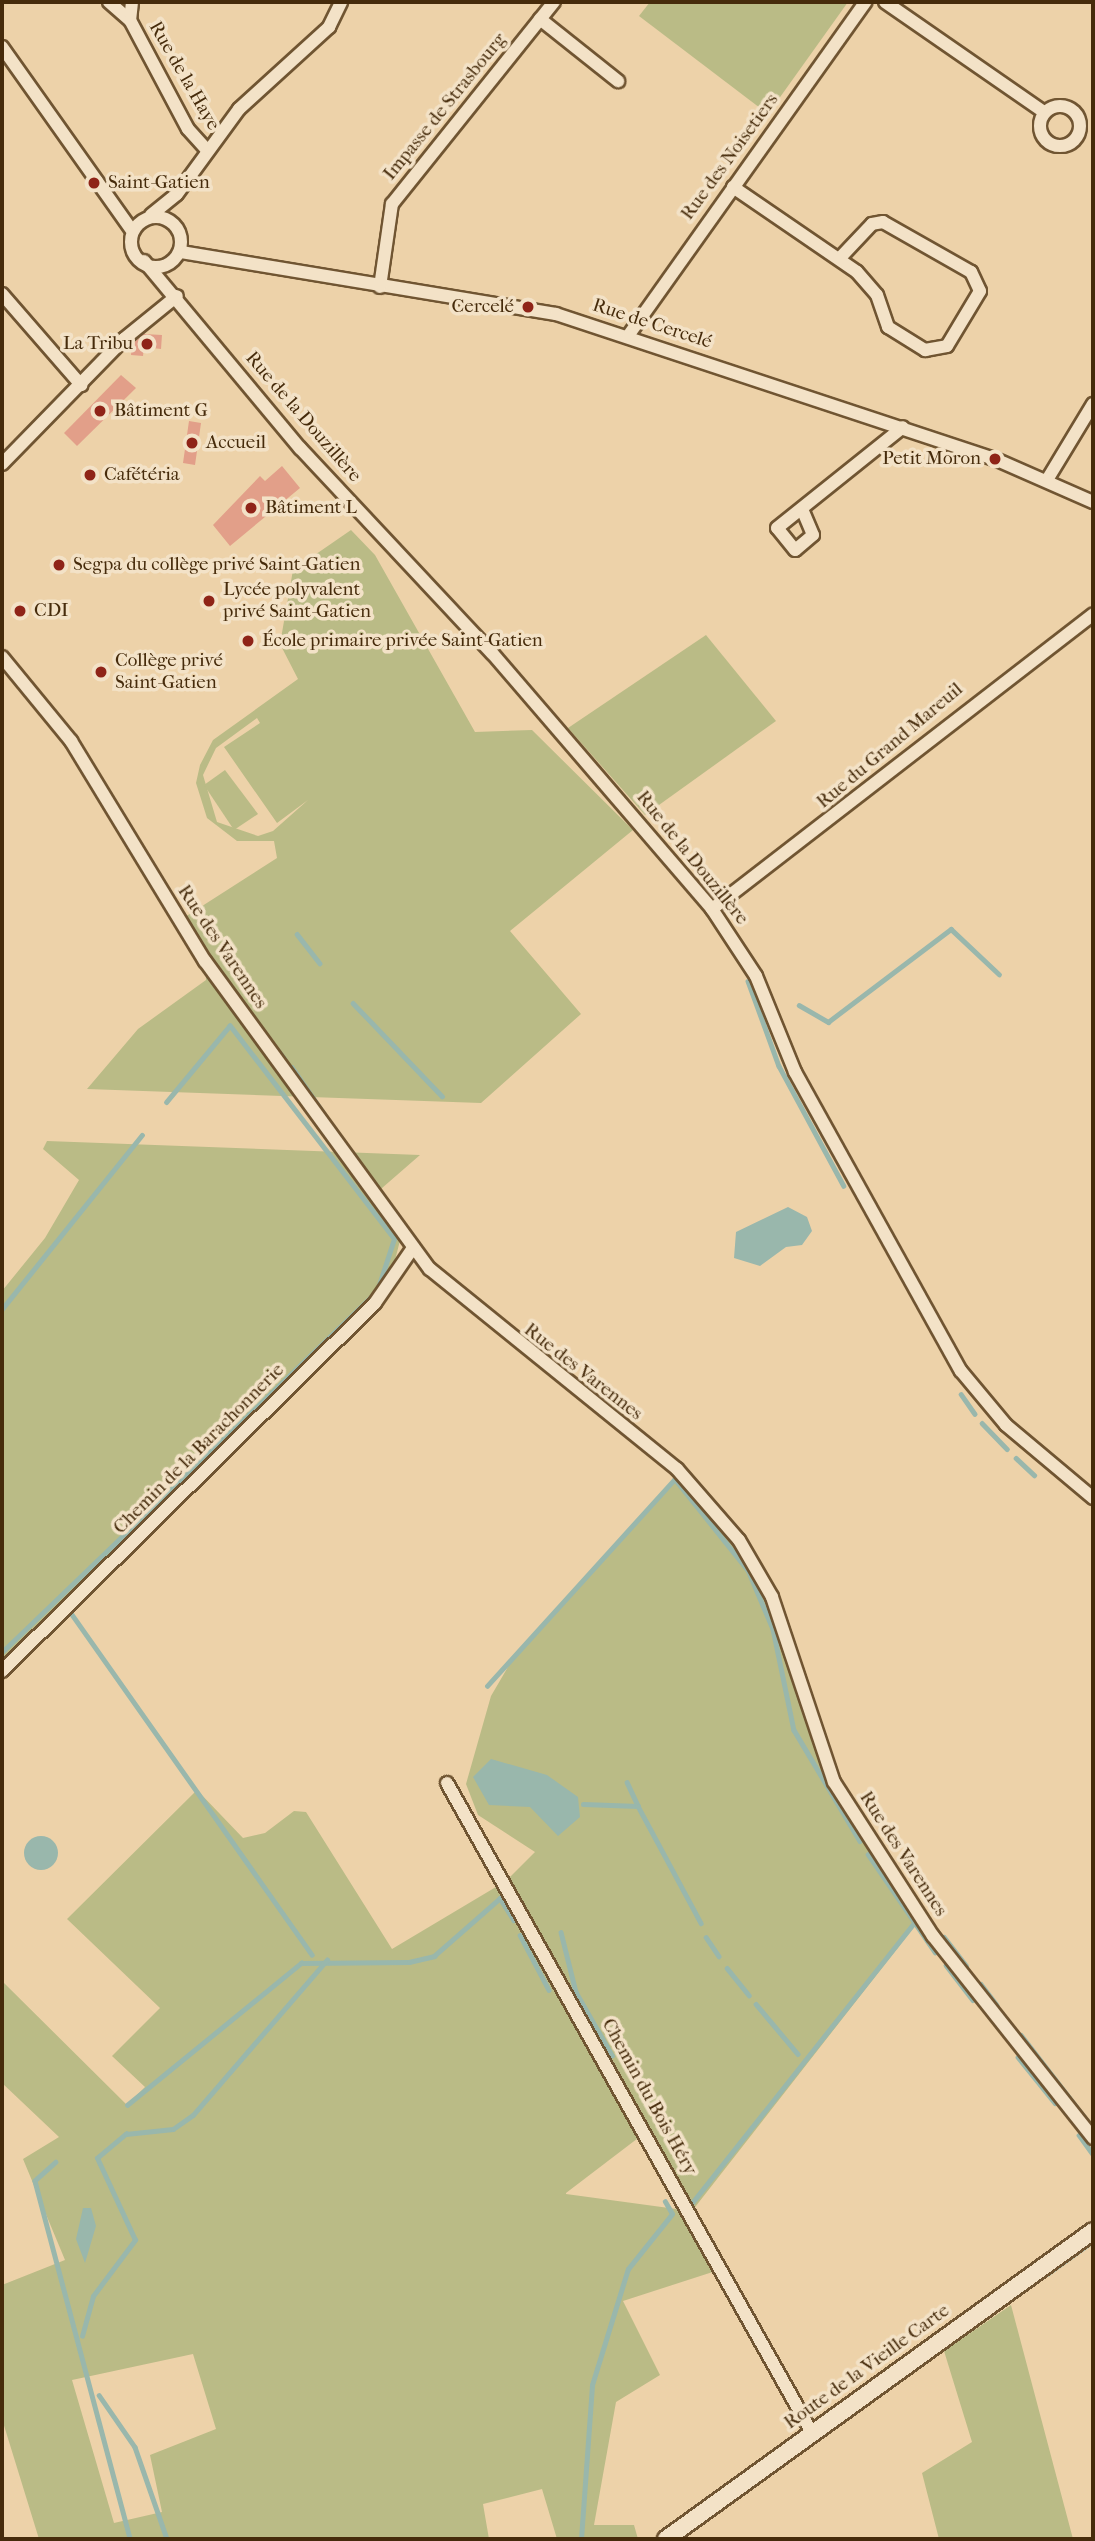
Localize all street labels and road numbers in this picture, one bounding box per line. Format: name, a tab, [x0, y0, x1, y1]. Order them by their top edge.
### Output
street label: Rue de la Haye	[144, 17, 224, 135]
street label: Impasse de Strasbourg	[379, 29, 511, 185]
street label: Rue des Noisetiers	[676, 89, 784, 225]
street label: Rue de Cercelé	[590, 294, 714, 354]
street label: Rue de la Douzillère	[240, 347, 366, 487]
street label: Rue du Grand Mareuil	[812, 678, 968, 814]
street label: Rue de la Douzillère	[631, 787, 753, 929]
street label: Rue des Varennes	[172, 881, 272, 1013]
street label: Rue des Varennes	[519, 1319, 647, 1425]
street label: Chemin de la Barachonnerie	[109, 1359, 289, 1539]
street label: Rue des Varennes	[854, 1787, 952, 1921]
street label: Chemin du Bois Héry	[597, 2015, 701, 2179]
street label: Route de la Vieille Carte	[780, 2299, 954, 2435]

